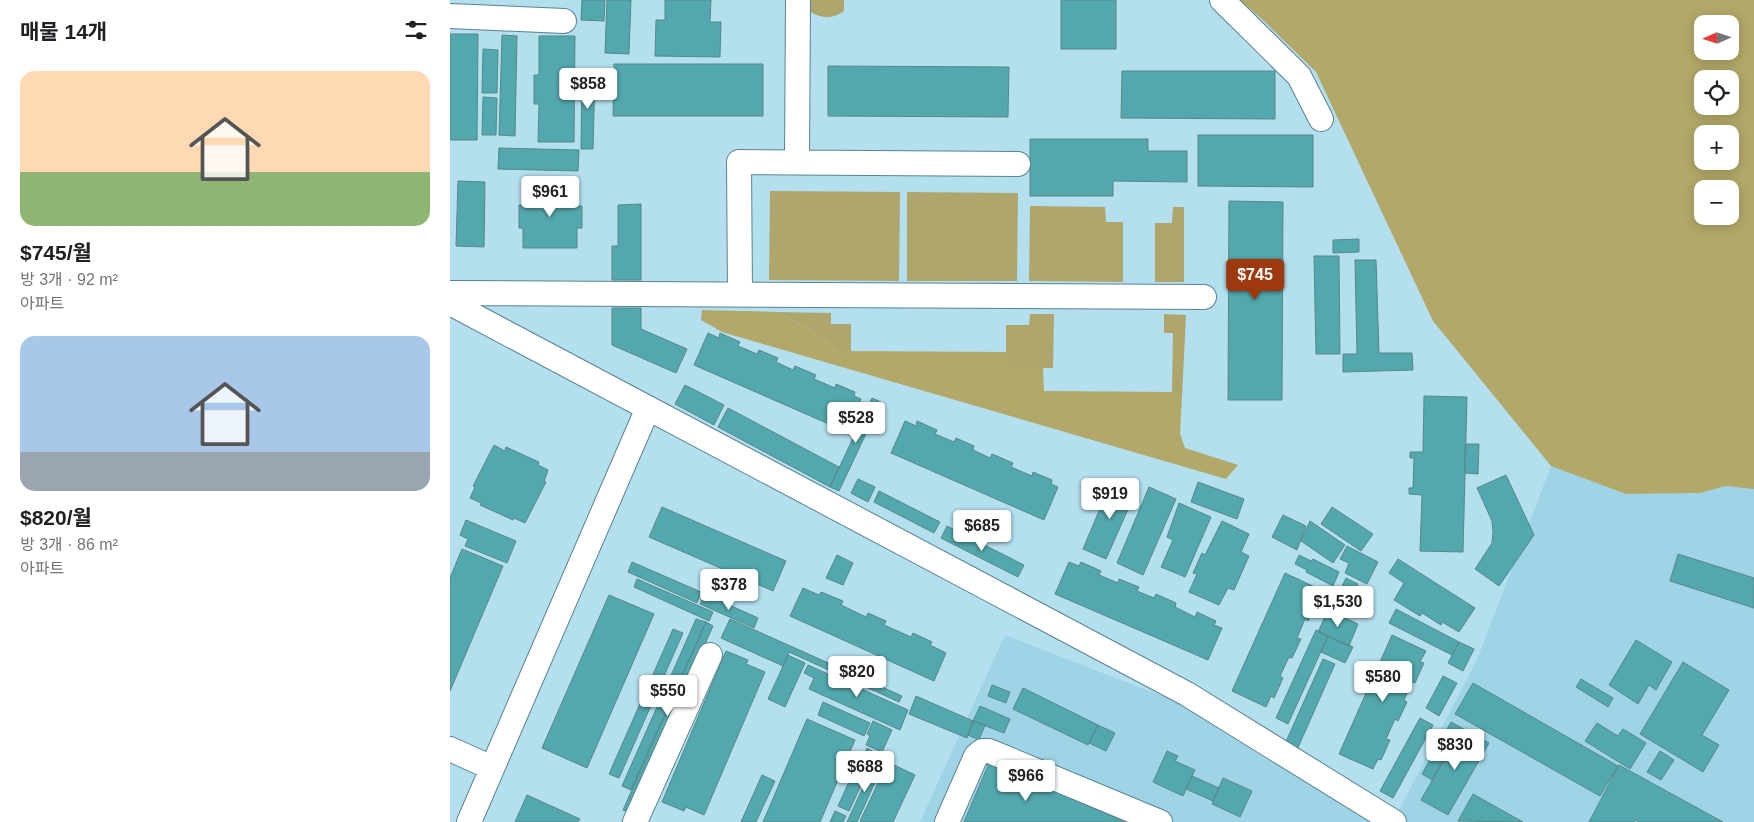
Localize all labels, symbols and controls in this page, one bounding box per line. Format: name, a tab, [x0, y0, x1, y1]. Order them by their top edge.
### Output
north arrow	[1694, 15, 1739, 60]
map controls	[1694, 15, 1739, 225]
icon: filters	[402, 16, 430, 44]
text: 매물 14개	[20, 20, 107, 43]
pin: $858	[558, 68, 618, 110]
button: locate	[1694, 70, 1739, 115]
text: $858	[570, 75, 606, 92]
icon: home	[180, 104, 270, 194]
button: +	[1694, 125, 1739, 170]
pin: $961	[520, 176, 580, 218]
button: −	[1694, 180, 1739, 225]
text: $961	[532, 183, 568, 200]
text: $745/월	[20, 241, 92, 264]
pin: $745	[1225, 258, 1285, 301]
text: $745	[1237, 266, 1273, 283]
text: 방 3개 · 92 m²	[20, 271, 118, 288]
text: 아파트	[20, 295, 64, 312]
icon: home	[180, 369, 270, 459]
pin: $528	[826, 402, 886, 444]
text: $528	[838, 409, 874, 426]
pin: $919	[1080, 478, 1140, 520]
text: $919	[1092, 485, 1128, 502]
text: $820/월	[20, 506, 92, 529]
pin: $685	[952, 510, 1012, 552]
text: $685	[964, 517, 1000, 534]
text: 방 3개 · 86 m²	[20, 536, 118, 553]
text: 아파트	[20, 560, 64, 577]
pin: $378	[699, 568, 759, 611]
text: $378	[711, 576, 747, 593]
pin: $1,530	[1297, 586, 1379, 628]
text: $1,530	[1314, 593, 1362, 610]
pin: $820	[827, 656, 887, 698]
pin: $580	[1353, 660, 1413, 703]
text: $820	[839, 663, 875, 680]
text: $580	[1365, 668, 1401, 685]
pin: $550	[638, 674, 698, 717]
text: $550	[650, 682, 686, 699]
pin: $830	[1425, 728, 1485, 771]
text: $830	[1437, 736, 1473, 753]
pin: $688	[835, 750, 895, 793]
text: $688	[847, 758, 883, 775]
pin: $966	[996, 760, 1056, 802]
text: $966	[1008, 767, 1044, 784]

